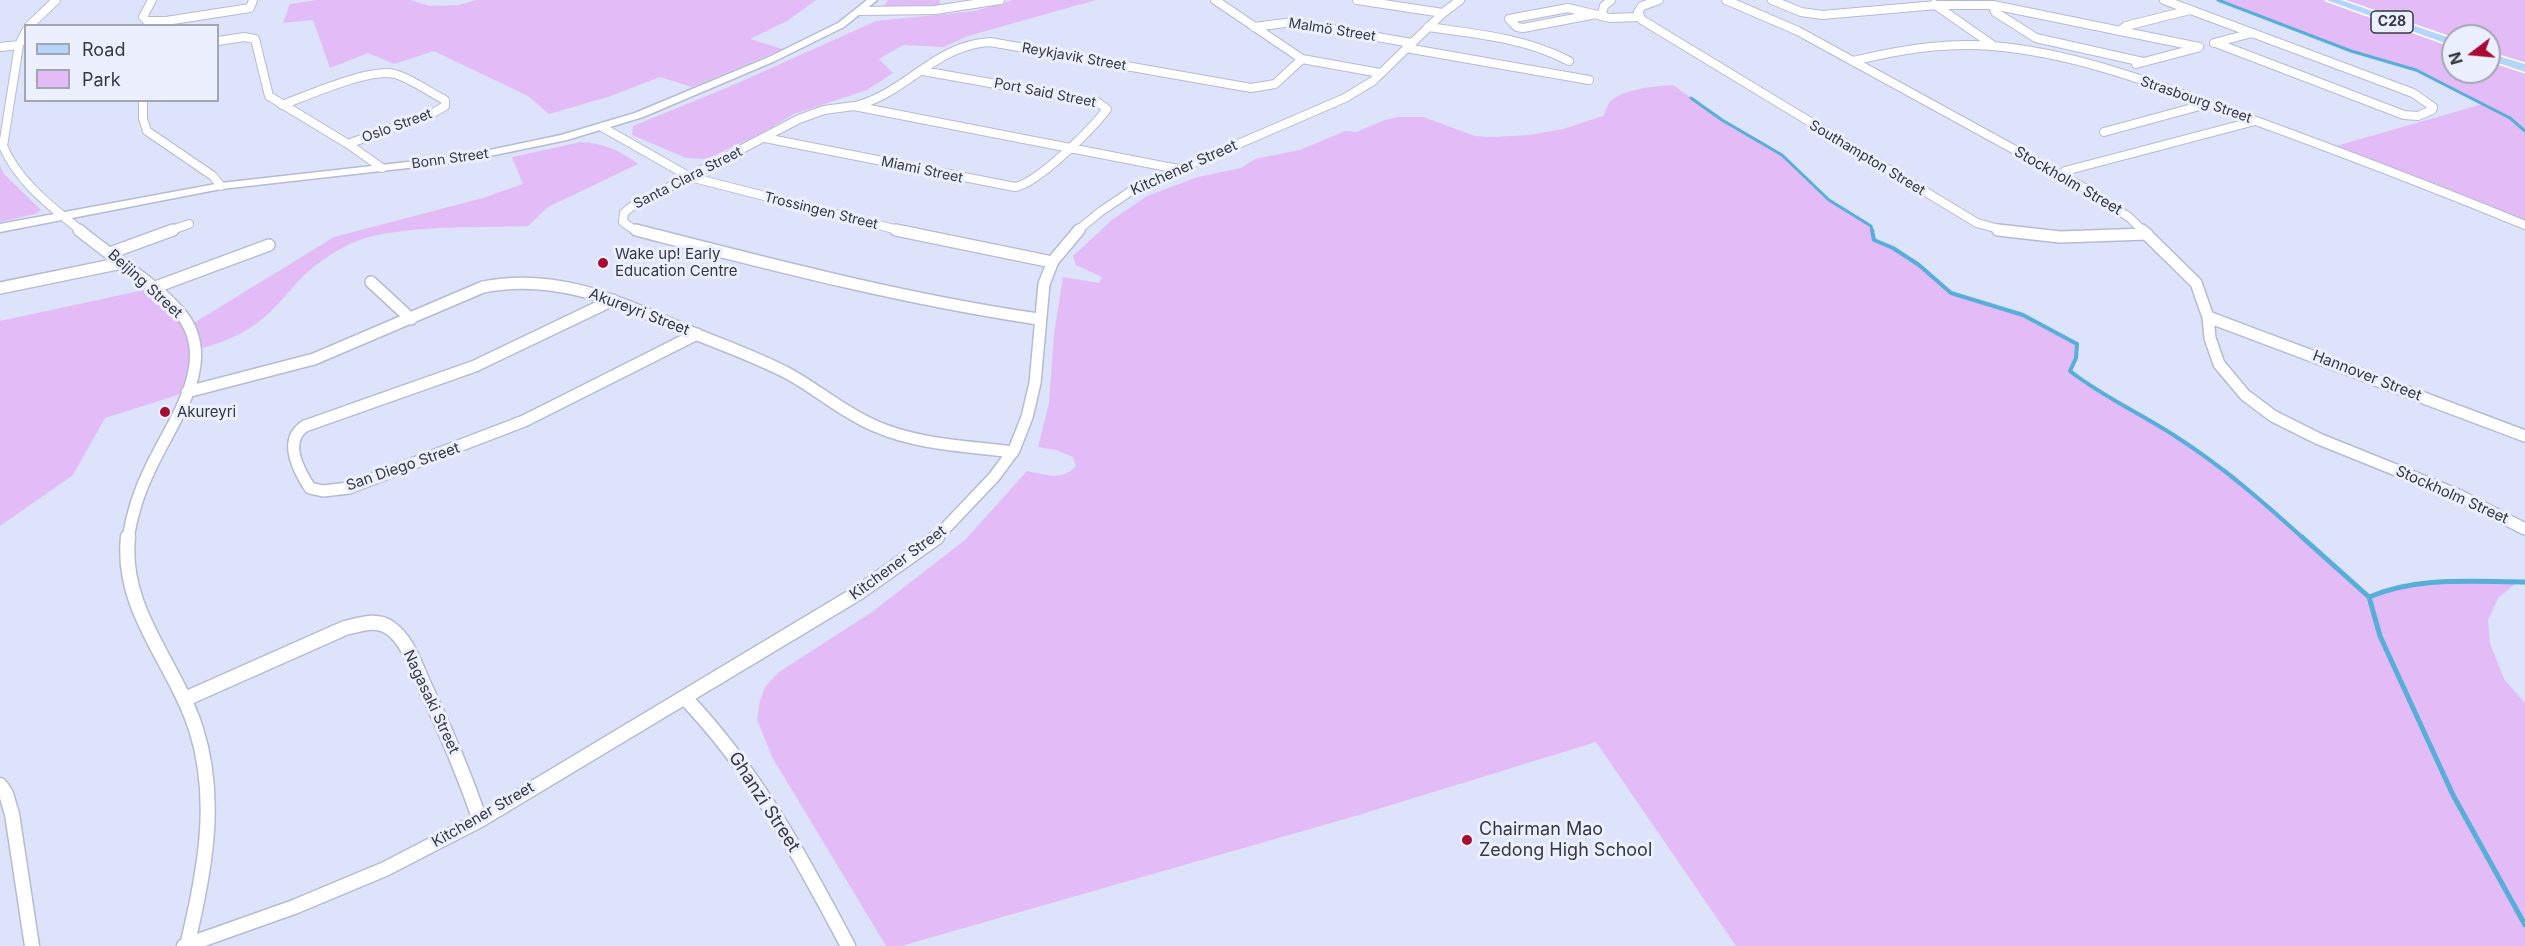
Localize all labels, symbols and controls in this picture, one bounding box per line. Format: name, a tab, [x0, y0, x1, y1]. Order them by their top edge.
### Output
road number: C28	[2371, 11, 2413, 33]
street label: Malmö Street	[1287, 15, 1377, 45]
legend	[24, 24, 219, 102]
north arrow	[2441, 24, 2501, 84]
text: Road	[82, 39, 125, 60]
street label: Reykjavik Street	[1020, 40, 1128, 74]
text: N	[2444, 50, 2467, 67]
text: Park	[82, 69, 121, 90]
street label: Strasbourg Street	[2138, 73, 2254, 127]
street label: Port Said Street	[993, 75, 1097, 111]
street label: Oslo Street	[360, 106, 434, 146]
street label: Southampton Street	[1806, 117, 1928, 199]
street label: Kitchener Street	[1128, 136, 1240, 200]
street label: Santa Clara Street	[631, 143, 745, 213]
street label: Stockholm Street	[2011, 143, 2125, 219]
street label: Bonn Street	[410, 145, 490, 173]
street label: Miami Street	[880, 153, 964, 187]
street label: Trossingen Street	[762, 189, 880, 233]
place label: Wake up! Early Education Centre	[615, 245, 737, 280]
street label: Beijing Street	[104, 246, 186, 322]
marker: Wake up! Early Education Centre	[596, 256, 610, 270]
street label: Akureyri Street	[586, 285, 692, 339]
street label: Hannover Street	[2310, 347, 2424, 405]
place label: Akureyri	[177, 403, 236, 421]
marker: Akureyri	[158, 405, 172, 419]
street label: San Diego Street	[344, 439, 462, 495]
street label: Stockholm Street	[2393, 462, 2511, 528]
street label: Kitchener Street	[846, 522, 950, 604]
street label: Nagasaki Street	[399, 647, 463, 757]
street label: Ghanzi Street	[724, 748, 804, 856]
street label: Kitchener Street	[429, 779, 537, 851]
place label: Chairman Mao Zedong High School	[1479, 819, 1652, 862]
marker: Chairman Mao Zedong High School	[1460, 833, 1474, 847]

